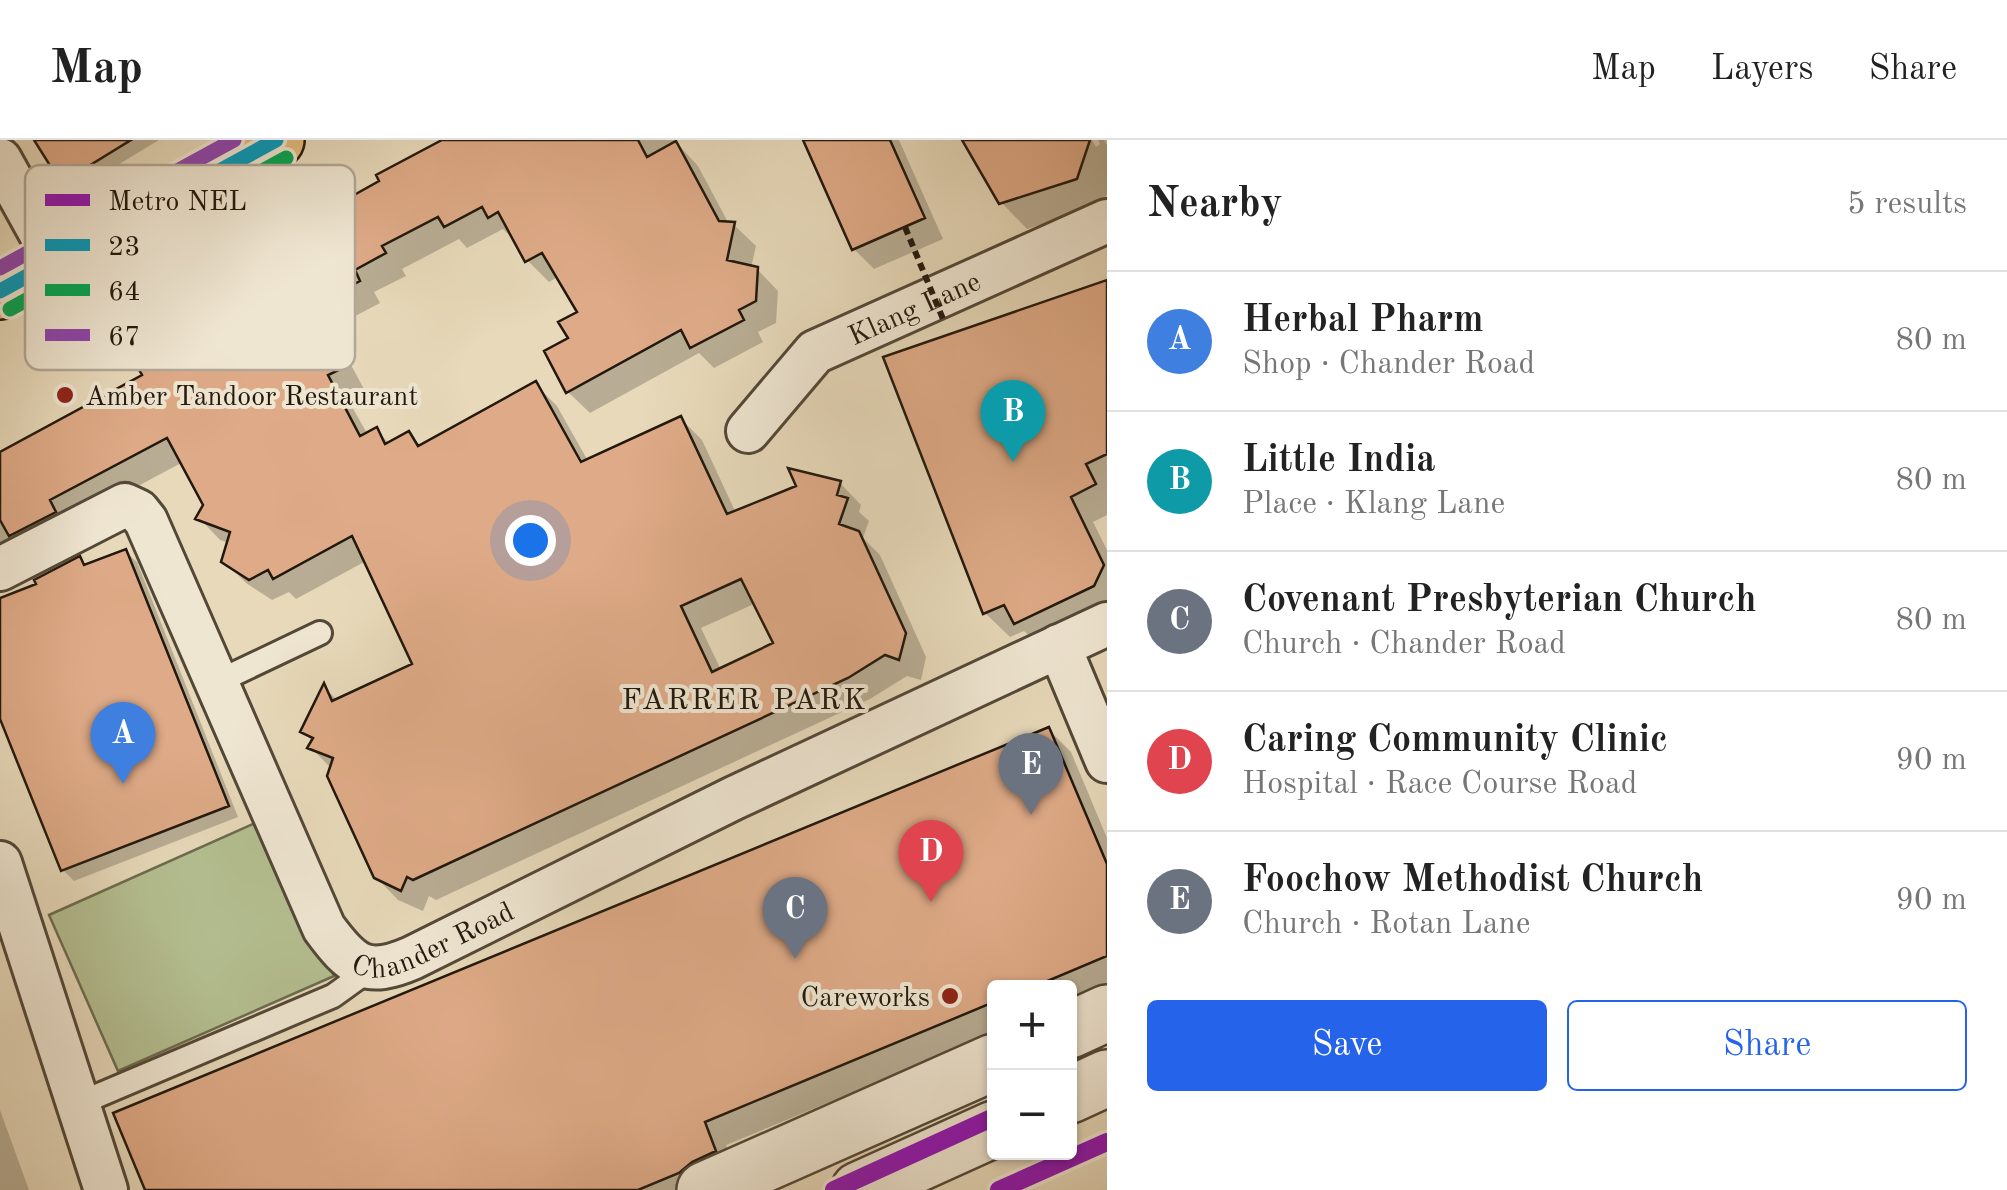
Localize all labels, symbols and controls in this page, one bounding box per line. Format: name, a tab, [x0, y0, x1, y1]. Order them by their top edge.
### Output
text: Map	[50, 45, 143, 93]
text: Map	[1591, 52, 1656, 87]
text: Layers	[1711, 52, 1814, 87]
text: Share	[1869, 52, 1957, 87]
legend	[25, 165, 355, 370]
text: Nearby	[1147, 184, 1283, 226]
text: Metro NEL	[108, 189, 247, 217]
text: 5 results	[1847, 189, 1967, 221]
text: 23	[108, 234, 140, 262]
street label: Klang Lane	[845, 269, 985, 352]
text: 64	[108, 279, 140, 307]
text: Herbal Pharm	[1242, 302, 1484, 340]
text: 67	[108, 324, 140, 352]
text: A	[1167, 325, 1192, 357]
text: 80 m	[1896, 325, 1967, 357]
text: Shop · Chander Road	[1242, 349, 1535, 381]
pin: B	[980, 380, 1046, 462]
marker: Amber Tandoor Restaurant	[54, 384, 76, 406]
place label: Amber Tandoor Restaurant	[85, 384, 418, 412]
text: Little India	[1242, 442, 1436, 480]
text: B	[1168, 465, 1191, 497]
text: 80 m	[1896, 465, 1967, 497]
text: Place · Klang Lane	[1242, 489, 1505, 521]
your location	[505, 515, 556, 566]
text: Covenant Presbyterian Church	[1242, 582, 1757, 620]
text: C	[1169, 605, 1190, 637]
text: 80 m	[1896, 605, 1967, 637]
text: Church · Chander Road	[1242, 629, 1566, 661]
district label: FARRER PARK	[622, 686, 868, 716]
pin: A	[90, 702, 156, 784]
text: Caring Community Clinic	[1242, 722, 1668, 760]
pin: E	[998, 732, 1064, 815]
text: D	[1167, 745, 1192, 777]
text: 90 m	[1896, 745, 1967, 777]
text: Hospital · Race Course Road	[1242, 769, 1637, 801]
pin: D	[898, 820, 964, 902]
text: Foochow Methodist Church	[1242, 862, 1703, 900]
pin: C	[762, 876, 828, 959]
text: E	[1168, 885, 1191, 917]
text: 90 m	[1896, 885, 1967, 917]
street label: Chander Road	[347, 899, 519, 985]
text: Church · Rotan Lane	[1242, 909, 1531, 941]
map controls	[987, 980, 1077, 1160]
button: +	[987, 980, 1077, 1070]
place label: Careworks	[801, 985, 930, 1013]
marker: Careworks	[939, 985, 961, 1007]
button: Save	[1147, 1000, 1547, 1091]
button: Share	[1567, 1000, 1967, 1091]
button: −	[987, 1070, 1077, 1160]

